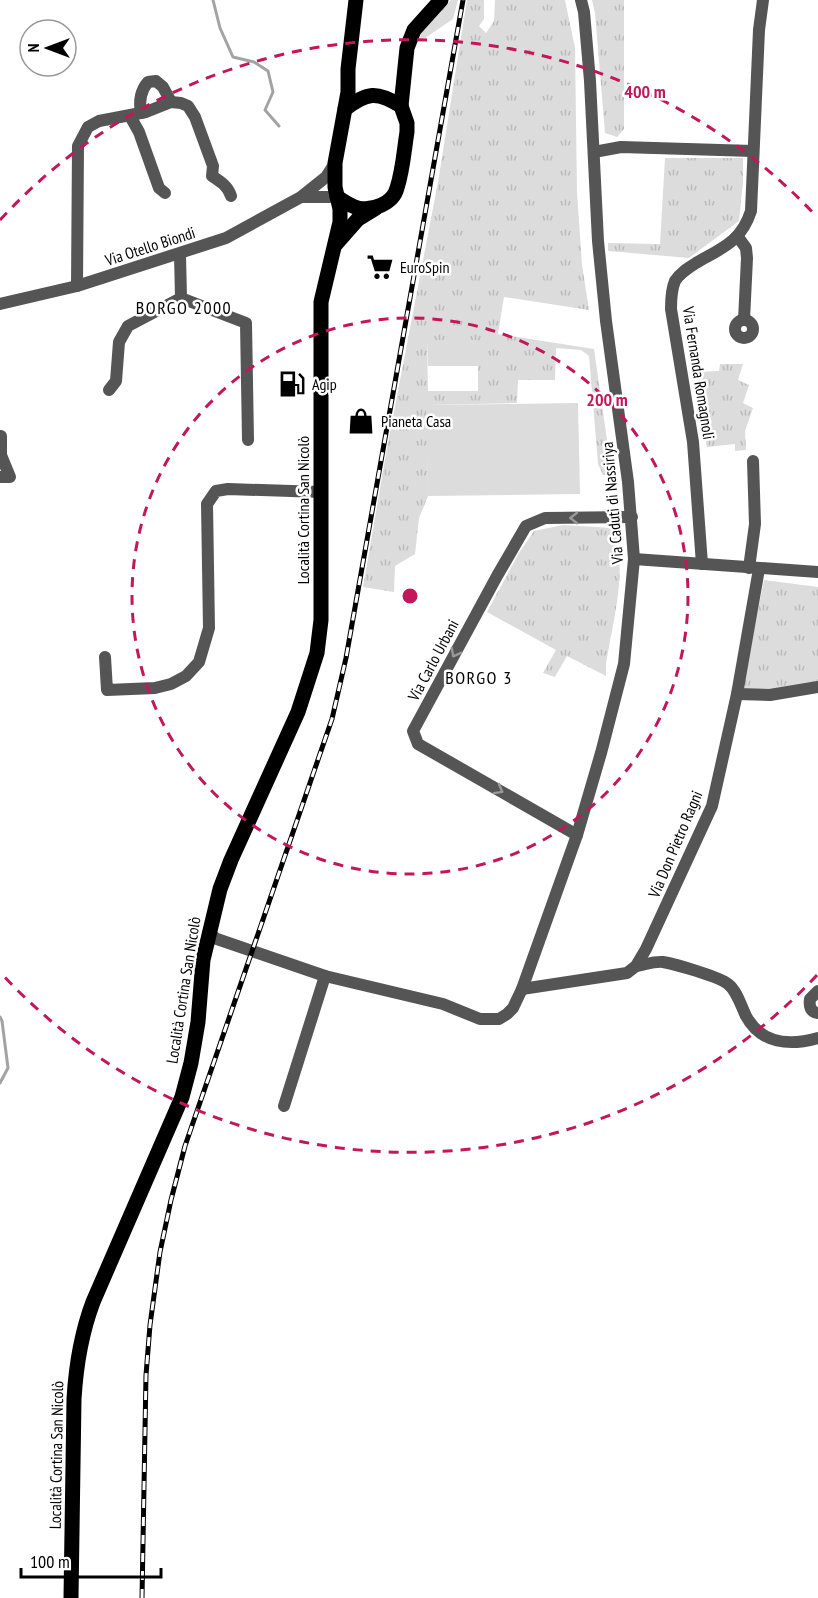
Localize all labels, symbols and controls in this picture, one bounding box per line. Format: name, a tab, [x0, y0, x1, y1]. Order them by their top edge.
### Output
north arrow	[18, 18, 78, 78]
text: N	[23, 44, 43, 52]
text: 400 m	[624, 80, 666, 103]
street label: Via Otello Biondi	[102, 222, 198, 270]
supermarket icon: EuroSpin	[365, 252, 395, 282]
place label: EuroSpin	[400, 257, 449, 277]
district label: BORGO 2000	[136, 296, 232, 319]
street label: Via Fernanda Romagnoli	[678, 304, 719, 441]
fuel station icon: Agip	[277, 369, 307, 399]
place label: Agip	[312, 374, 337, 394]
text: 200 m	[586, 388, 628, 411]
shop icon: Pianeta Casa	[346, 406, 376, 436]
place label: Pianeta Casa	[381, 411, 451, 431]
street label: Località Cortina San Nicolò	[293, 436, 313, 584]
street label: Via Caduti di Nassiriya	[597, 441, 627, 566]
one-way arrow	[569, 512, 578, 524]
centre of rings	[400, 586, 420, 606]
street label: Via Carlo Urbani	[403, 616, 463, 705]
one-way arrow	[451, 647, 462, 658]
district label: BORGO 3	[445, 666, 513, 689]
one-way arrow	[493, 783, 503, 794]
street label: Via Don Pietro Ragni	[643, 787, 707, 901]
street label: Località Cortina San Nicolò	[162, 915, 204, 1065]
street label: Località Cortina San Nicolò	[45, 1381, 67, 1529]
scale bar	[21, 1541, 160, 1579]
text: 100 m	[30, 1550, 70, 1573]

